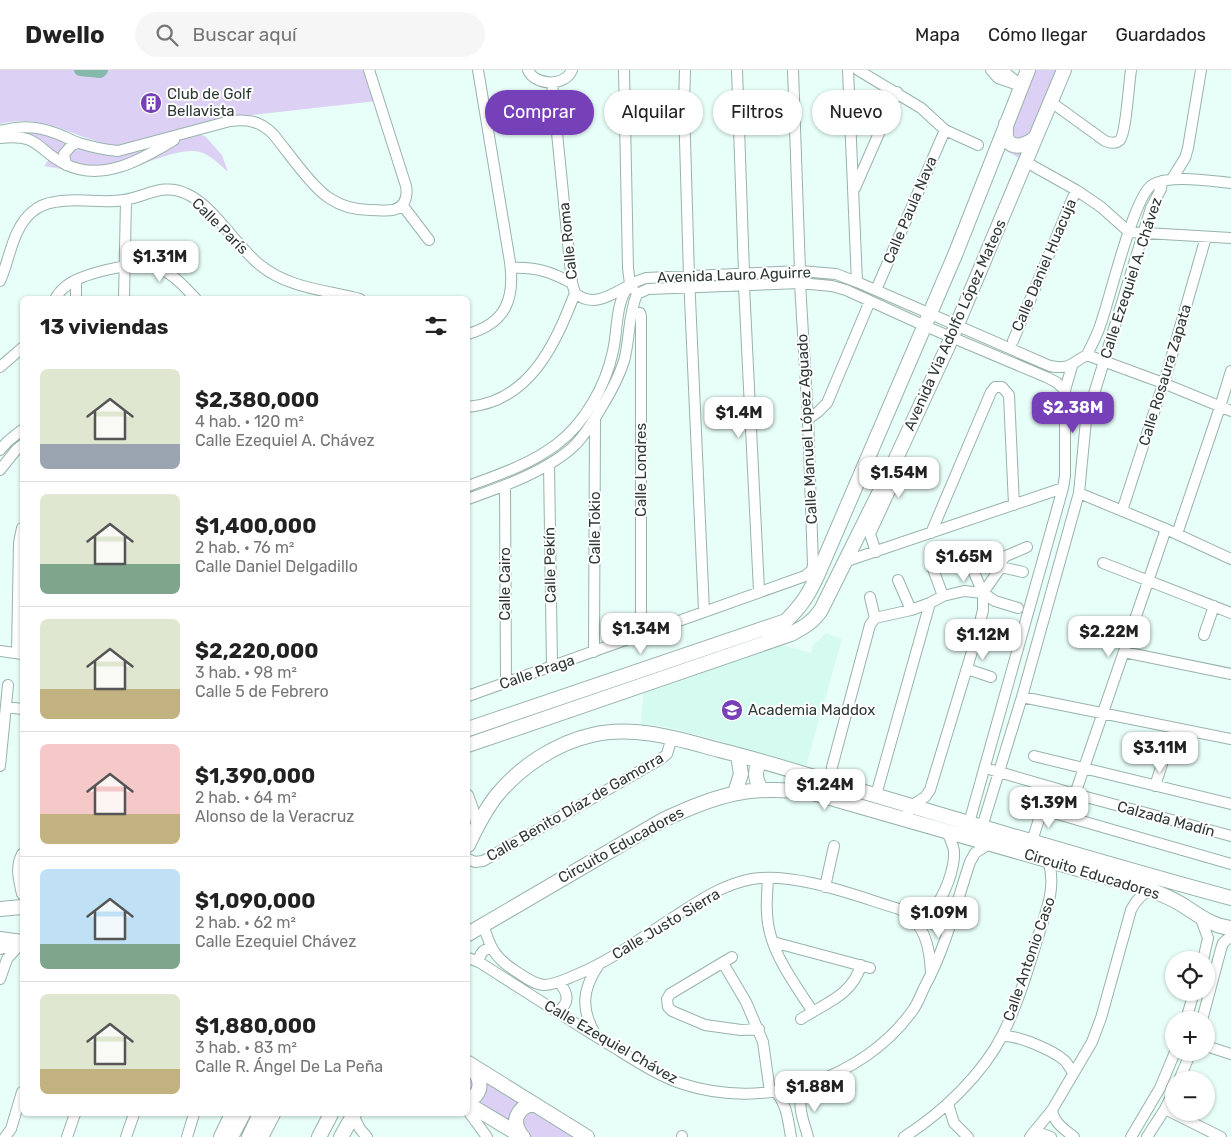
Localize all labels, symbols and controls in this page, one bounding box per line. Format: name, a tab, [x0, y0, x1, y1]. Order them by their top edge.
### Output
search box	[135, 12, 485, 57]
text: Dwello	[25, 21, 105, 49]
icon: search	[153, 21, 181, 49]
text: Buscar aquí	[193, 23, 297, 46]
text: Mapa	[915, 24, 960, 46]
text: Cómo llegar	[988, 24, 1087, 46]
text: Guardados	[1115, 24, 1206, 46]
place label: Club de Golf Bellavista	[167, 85, 252, 120]
chip: Comprar	[485, 90, 594, 135]
chip: Alquilar	[604, 90, 703, 135]
chip: Filtros	[713, 90, 802, 135]
chip: Nuevo	[812, 90, 901, 135]
building icon: Club de Golf Bellavista	[139, 91, 163, 115]
street label: Calle Paula Nava	[879, 154, 941, 266]
street label: Calle París	[188, 194, 252, 258]
street label: Calle Ezequiel A. Chávez	[1096, 195, 1166, 361]
street label: Calle Daniel Huacuja	[1008, 196, 1080, 334]
street label: Calle Roma	[555, 201, 581, 281]
street label: Avenida Via Adolfo López Mateos	[900, 216, 1010, 433]
pin: $1.31M	[119, 240, 201, 283]
text: $1.31M	[133, 247, 187, 266]
street label: Avenida Lauro Aguirre	[657, 263, 811, 287]
street label: Calle Rosaura Zapata	[1135, 302, 1195, 448]
icon: filters	[422, 312, 450, 340]
text: 13 viviendas	[40, 314, 168, 339]
street label: Calle Manuel López Aguado	[793, 333, 821, 525]
text: $2,380,000	[195, 387, 319, 412]
icon: home	[80, 389, 140, 449]
pin: $2.38M	[1032, 392, 1114, 434]
pin: $1.4M	[704, 396, 774, 439]
text: $2.38M	[1043, 398, 1103, 417]
text: $1.4M	[715, 403, 763, 422]
text: 4 hab. · 120 m²	[195, 412, 304, 431]
street label: Calle Londres	[632, 423, 650, 517]
text: Calle Ezequiel A. Chávez	[195, 431, 375, 450]
pin: $1.54M	[858, 456, 940, 499]
text: $1.54M	[870, 463, 928, 482]
street label: Calle Tokio	[586, 491, 604, 565]
text: $1,400,000	[195, 513, 316, 538]
icon: home	[80, 514, 140, 574]
street label: Calle Pekín	[540, 527, 560, 603]
text: 2 hab. · 76 m²	[195, 538, 294, 557]
pin: $1.65M	[923, 540, 1005, 583]
street label: Calle Cairo	[496, 547, 514, 621]
text: $1.65M	[935, 547, 993, 566]
text: Calle Daniel Delgadillo	[195, 557, 358, 576]
pin: $1.34M	[600, 612, 682, 655]
pin: $2.22M	[1068, 616, 1150, 658]
pin: $1.12M	[942, 618, 1024, 661]
text: $1.34M	[612, 619, 670, 638]
text: $2.22M	[1079, 622, 1139, 641]
text: $1.12M	[956, 625, 1010, 644]
text: $2,220,000	[195, 638, 318, 663]
icon: home	[80, 639, 140, 699]
street label: Calle Praga	[497, 651, 577, 693]
text: 3 hab. · 98 m²	[195, 663, 297, 682]
text: Calle 5 de Febrero	[195, 682, 329, 701]
school or university icon: Academia Maddox	[720, 698, 744, 722]
place label: Academia Maddox	[748, 701, 875, 719]
pin: $3.11M	[1119, 732, 1201, 774]
text: $3.11M	[1133, 738, 1187, 757]
street label: Calle Benito Díaz de Gamorra	[483, 749, 667, 865]
text: $1,390,000	[195, 763, 315, 788]
icon: home	[80, 764, 140, 824]
pin: $1.24M	[784, 768, 866, 811]
text: $1.24M	[796, 775, 854, 794]
pin: $1.39M	[1008, 786, 1090, 829]
text: 2 hab. · 64 m²	[195, 788, 297, 807]
text: $1.39M	[1020, 793, 1078, 812]
street label: Calzada Madín	[1115, 797, 1217, 841]
street label: Circuito Educadores	[555, 803, 687, 887]
text: Alonso de la Veracruz	[195, 807, 354, 826]
street label: Circuito Educadores	[1022, 845, 1162, 903]
street label: Calle Justo Sierra	[609, 885, 723, 963]
text: $1,090,000	[195, 888, 316, 913]
icon: home	[80, 889, 140, 949]
street label: Calle Antonio Caso	[999, 894, 1059, 1024]
pin: $1.09M	[898, 896, 980, 939]
text: $1.09M	[910, 903, 968, 922]
text: 2 hab. · 62 m²	[195, 913, 296, 932]
text: Calle Ezequiel Chávez	[195, 932, 356, 951]
map controls	[1165, 951, 1215, 1121]
button: locate	[1165, 951, 1215, 1001]
street label: Calle Ezequiel Chávez	[541, 996, 681, 1088]
button: +	[1165, 1011, 1215, 1061]
text: $1,880,000	[195, 1013, 316, 1038]
icon: home	[80, 1014, 140, 1074]
text: 3 hab. · 83 m²	[195, 1038, 297, 1057]
text: Calle R. Ángel De La Peña	[195, 1057, 383, 1076]
pin: $1.88M	[774, 1070, 856, 1113]
button: −	[1165, 1071, 1215, 1121]
text: $1.88M	[786, 1077, 844, 1096]

